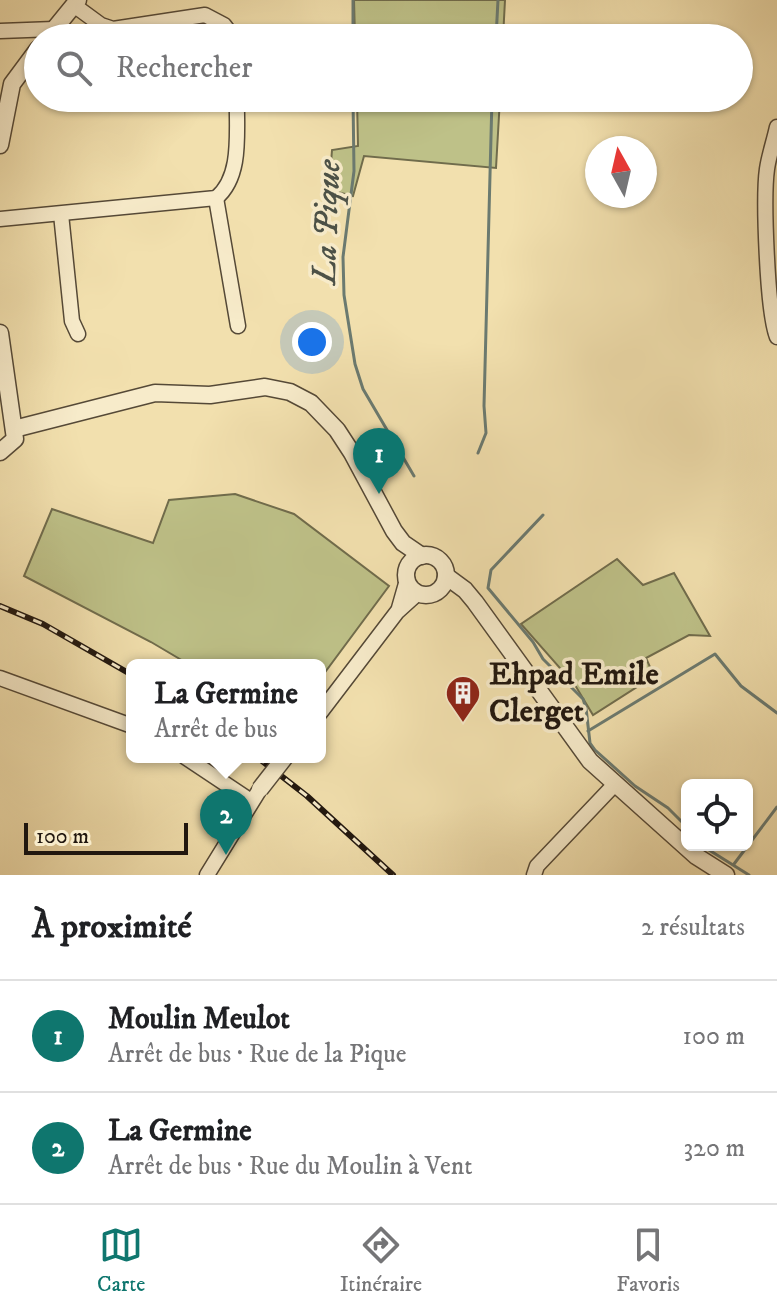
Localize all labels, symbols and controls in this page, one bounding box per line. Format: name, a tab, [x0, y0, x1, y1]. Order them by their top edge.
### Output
search box	[24, 24, 753, 112]
icon: search	[52, 46, 96, 90]
text: Rechercher	[116, 50, 252, 87]
north arrow	[585, 136, 657, 208]
water label: La Pique	[304, 158, 350, 287]
your location	[292, 322, 332, 362]
pin: 1	[353, 428, 405, 494]
place label: Ehpad Emile Clerget	[489, 655, 659, 732]
popup	[126, 659, 326, 763]
building icon: Ehpad Emile Clerget	[444, 674, 482, 724]
text: La Germine	[154, 676, 298, 713]
text: Arrêt de bus	[154, 713, 277, 746]
map controls	[681, 779, 753, 851]
button: locate	[681, 779, 753, 851]
pin: 2	[200, 789, 252, 855]
scale bar	[24, 819, 188, 855]
text: 100 m	[36, 823, 89, 850]
text: À proximité	[32, 906, 192, 948]
text: 2 résultats	[641, 911, 745, 944]
text: Moulin Meulot	[108, 1001, 290, 1038]
text: 1	[53, 1020, 63, 1053]
text: 100 m	[682, 1020, 745, 1053]
text: Arrêt de bus · Rue de la Pique	[108, 1038, 407, 1071]
text: La Germine	[108, 1113, 252, 1150]
text: 2	[52, 1132, 64, 1165]
text: 320 m	[683, 1132, 745, 1165]
text: Arrêt de bus · Rue du Moulin à Vent	[108, 1150, 472, 1183]
tab: Carte	[97, 1223, 145, 1298]
tab: Itinéraire	[340, 1223, 422, 1298]
tab: Favoris	[616, 1223, 680, 1298]

